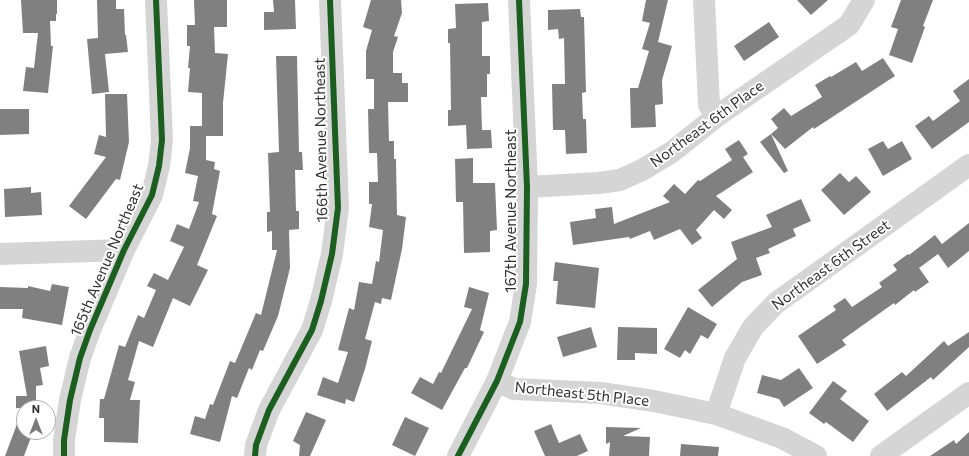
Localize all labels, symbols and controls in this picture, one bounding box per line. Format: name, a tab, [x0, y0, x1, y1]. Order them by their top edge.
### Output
street label: 166th Avenue Northeast	[311, 57, 331, 223]
street label: Northeast 6th Place	[647, 77, 767, 171]
street label: 167th Avenue Northeast	[502, 129, 520, 293]
street label: 165th Avenue Northeast	[67, 181, 147, 339]
street label: Northeast 6th Street	[768, 216, 894, 314]
street label: Northeast 5th Place	[514, 378, 650, 410]
north arrow	[16, 400, 56, 440]
text: N	[32, 402, 40, 415]

